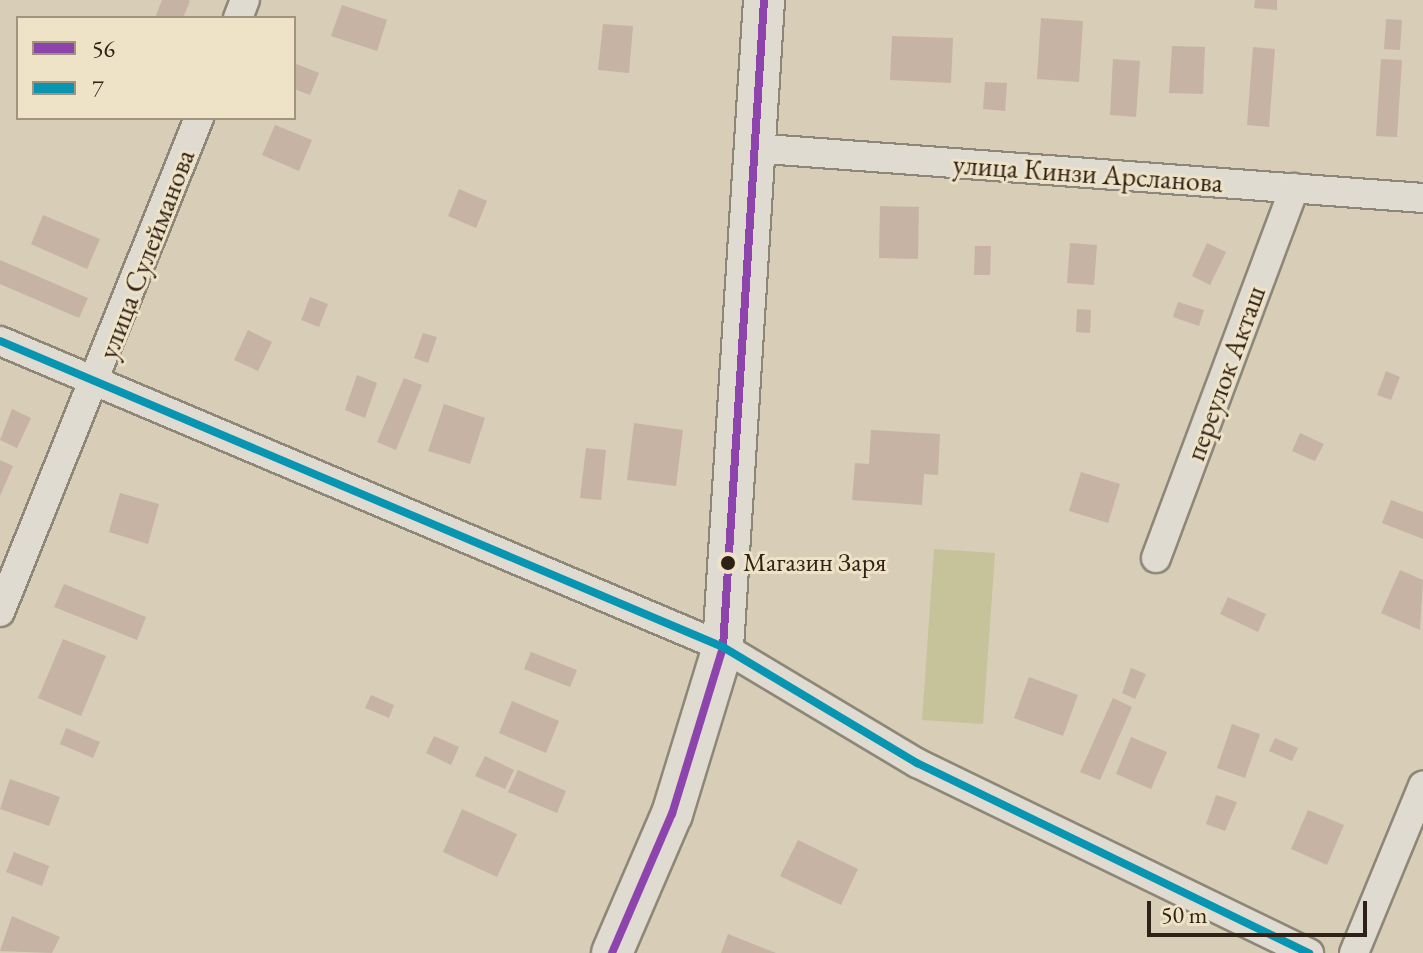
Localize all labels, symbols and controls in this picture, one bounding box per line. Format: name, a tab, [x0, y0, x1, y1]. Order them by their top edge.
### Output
legend	[16, 16, 296, 120]
text: 56	[92, 33, 115, 64]
text: 7	[92, 73, 104, 104]
street label: улица Сулейманова	[91, 144, 201, 364]
street label: улица Кинзи Арсланова	[952, 147, 1224, 199]
street label: переулок Акташ	[1178, 281, 1272, 465]
place label: Магазин Заря	[743, 547, 886, 579]
marker: Магазин Заря	[720, 555, 736, 571]
scale bar	[1151, 885, 1371, 935]
text: 50 m	[1161, 899, 1208, 930]

